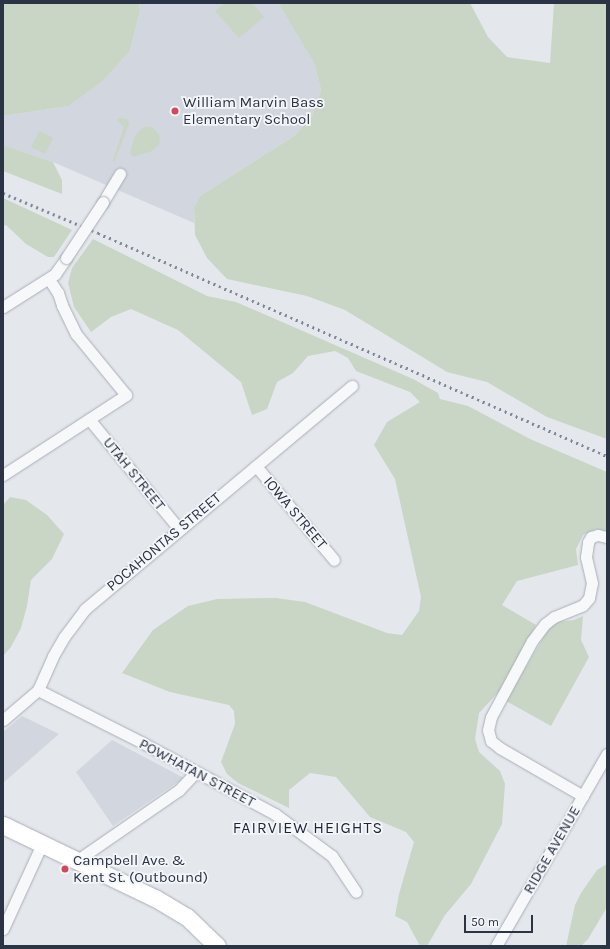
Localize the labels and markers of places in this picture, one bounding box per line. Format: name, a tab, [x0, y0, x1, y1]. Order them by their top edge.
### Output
place label: William Marvin Bass Elementary School	[183, 93, 324, 128]
marker: William Marvin Bass Elementary School	[170, 106, 180, 116]
place label: Campbell Ave. & Kent St. (Outbound)	[73, 851, 208, 886]
marker: Campbell Ave. & Kent St. (Outbound)	[60, 864, 70, 874]

